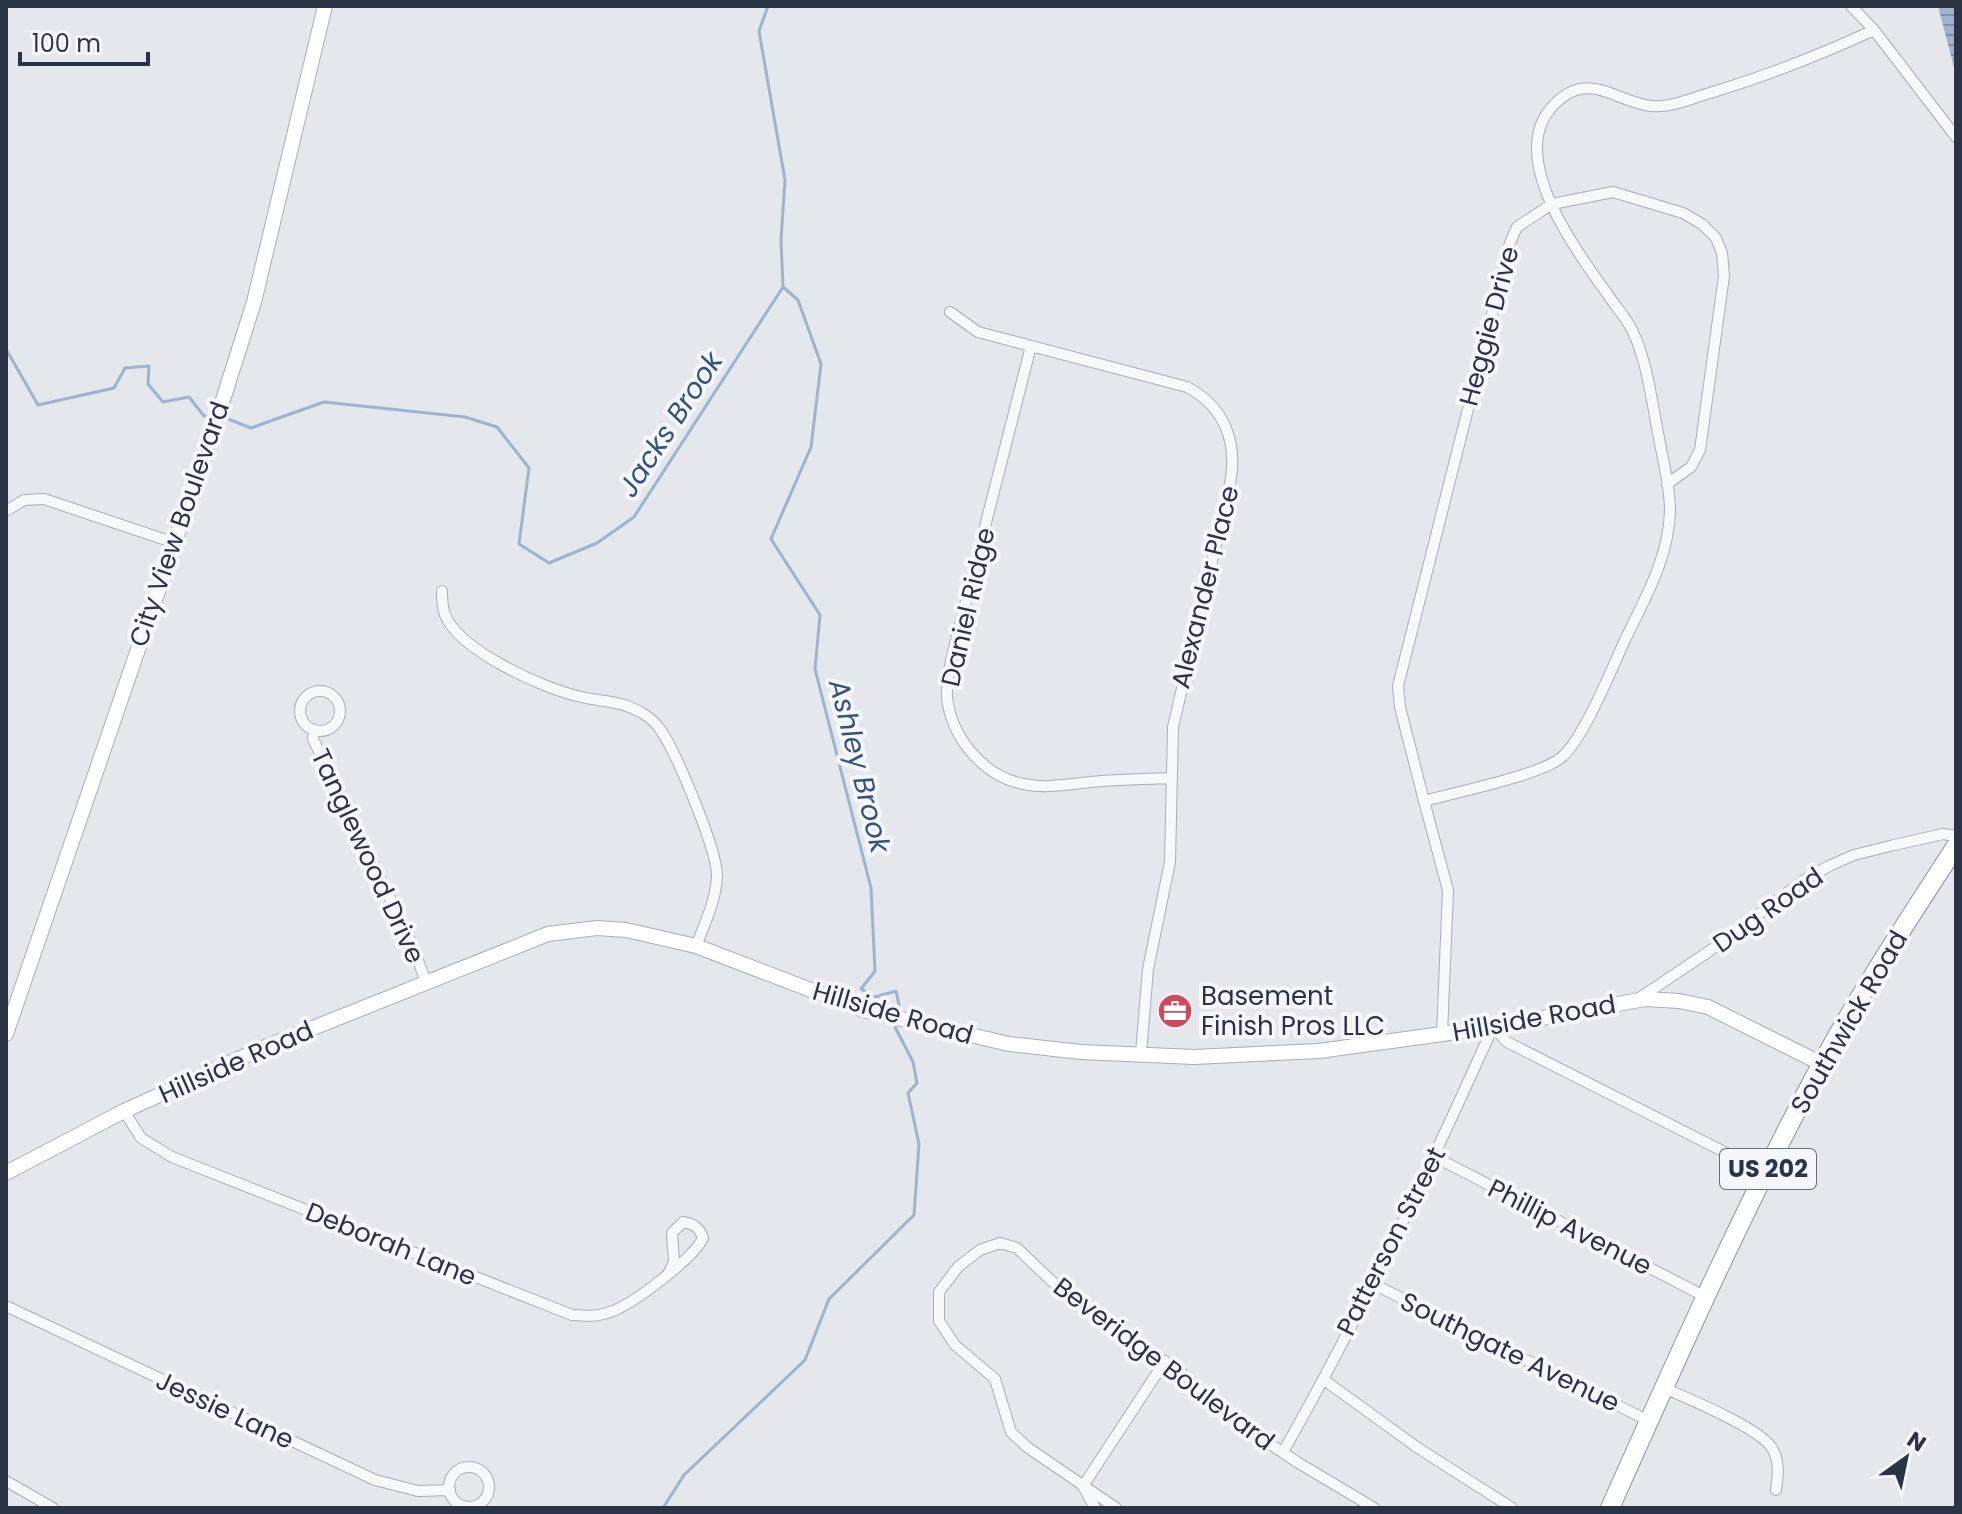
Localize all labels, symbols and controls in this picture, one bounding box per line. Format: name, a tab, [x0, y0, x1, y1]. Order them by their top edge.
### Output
scale bar	[20, 16, 148, 66]
text: 100 m	[32, 27, 101, 60]
street label: Heggie Drive	[1450, 242, 1528, 410]
water label: Jacks Brook	[609, 343, 733, 505]
street label: City View Boulevard	[120, 397, 238, 651]
street label: Alexander Place	[1162, 482, 1248, 692]
street label: Daniel Ridge	[932, 524, 1004, 690]
water label: Ashley Brook	[819, 674, 900, 859]
street label: Tanglewood Drive	[303, 743, 433, 969]
street label: Dug Road	[1706, 859, 1830, 961]
street label: Southwick Road	[1782, 924, 1916, 1120]
street label: Hillside Road	[809, 973, 977, 1053]
place label: Basement Finish Pros LLC	[1201, 978, 1385, 1044]
street label: Hillside Road	[1449, 986, 1619, 1050]
office icon: Basement Finish Pros LLC	[1156, 992, 1194, 1030]
street label: Hillside Road	[153, 1012, 319, 1112]
street label: Patterson Street	[1328, 1140, 1454, 1342]
road number: US 202	[1720, 1149, 1816, 1189]
street label: Phillip Avenue	[1482, 1170, 1658, 1284]
street label: Deborah Lane	[300, 1193, 482, 1295]
street label: Beveridge Boulevard	[1046, 1269, 1282, 1459]
street label: Southgate Avenue	[1394, 1283, 1626, 1421]
street label: Jessie Lane	[150, 1362, 300, 1458]
north arrow	[1866, 1418, 1946, 1498]
text: N	[1901, 1424, 1932, 1459]

